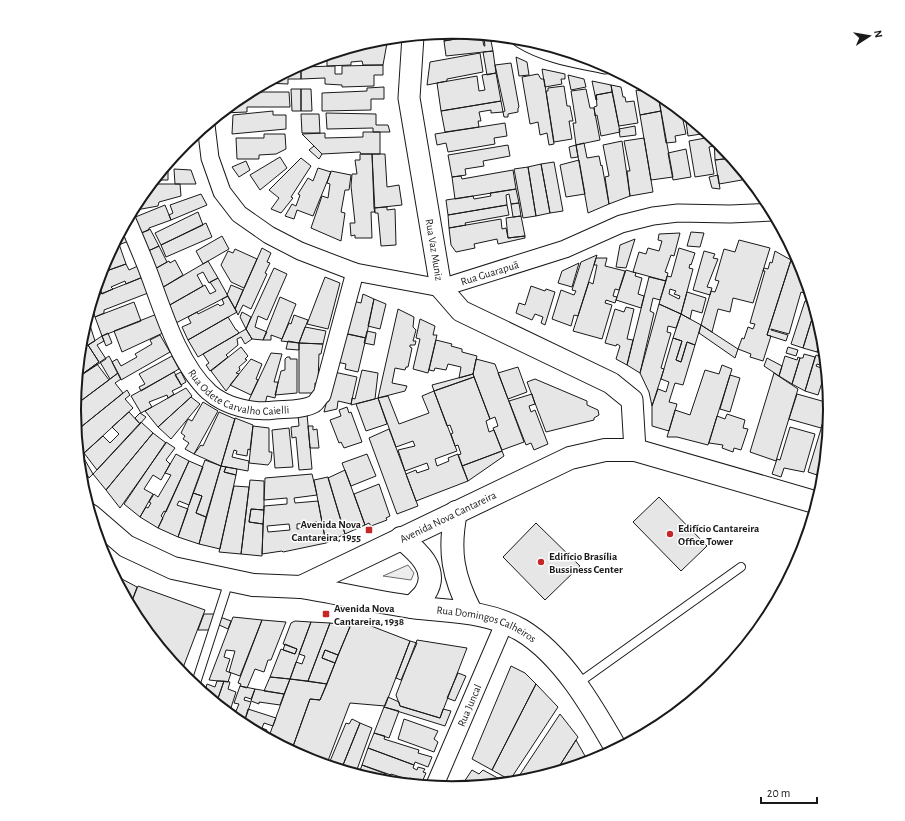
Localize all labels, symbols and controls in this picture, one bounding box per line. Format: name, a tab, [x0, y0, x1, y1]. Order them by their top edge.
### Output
north arrow	[849, 16, 889, 56]
text: N	[872, 29, 884, 39]
street label: Rua Vaz Muniz	[423, 218, 445, 282]
street label: Rua Guarapuã	[459, 259, 520, 287]
street label: Rua Odete Carvalho Caielli	[186, 368, 289, 417]
street label: Avenida Nova Cantareira	[398, 489, 498, 545]
place label: Avenida Nova Cantareira, 1955	[291, 519, 362, 543]
place label: Edifício Cantareira Office Tower	[678, 523, 760, 547]
marker: Avenida Nova Cantareira, 1955	[364, 525, 374, 535]
marker: Edifício Cantareira Office Tower	[665, 529, 675, 539]
place label: Edifício Brasília Bussiness Center	[549, 551, 623, 575]
marker: Edifício Brasília Bussiness Center	[536, 557, 546, 567]
place label: Avenida Nova Cantareira, 1938	[334, 603, 404, 627]
street label: Rua Domingos Calheiros	[436, 605, 538, 645]
marker: Avenida Nova Cantareira, 1938	[321, 609, 331, 619]
street label: Rua Juncal	[456, 683, 483, 728]
scale bar	[761, 779, 817, 805]
text: 20 m	[767, 787, 790, 799]

